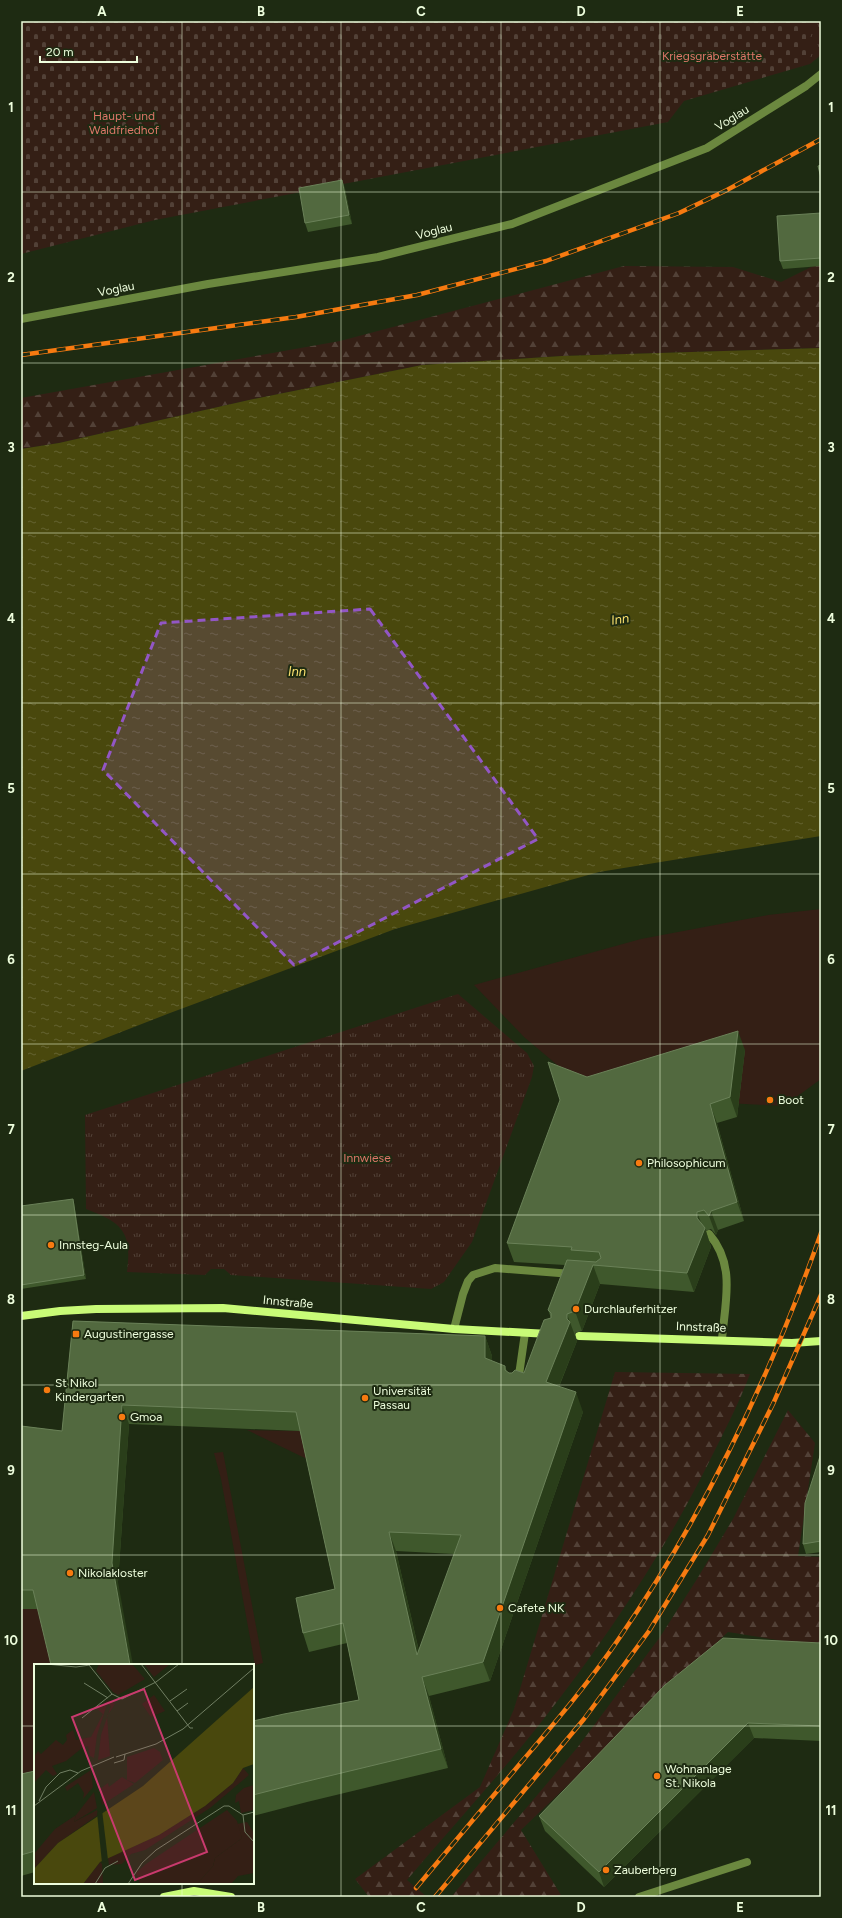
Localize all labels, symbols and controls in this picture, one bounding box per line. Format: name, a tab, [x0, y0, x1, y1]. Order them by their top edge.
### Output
text: A	[97, 4, 107, 19]
text: B	[257, 4, 265, 19]
text: C	[416, 4, 426, 19]
text: D	[576, 4, 586, 19]
text: E	[736, 4, 744, 19]
scale bar	[40, 38, 137, 64]
text: 20 m	[46, 45, 74, 59]
park label: Kriegsgräberstätte	[662, 49, 762, 63]
text: 1	[8, 100, 14, 115]
text: 1	[828, 100, 834, 115]
street label: Voglau	[712, 102, 752, 134]
park label: Haupt- und Waldfriedhof	[89, 109, 159, 137]
street label: Voglau	[414, 220, 454, 242]
text: 2	[7, 270, 15, 285]
text: 2	[827, 270, 835, 285]
street label: Voglau	[96, 279, 136, 299]
text: 3	[7, 440, 15, 455]
text: 3	[827, 440, 835, 455]
water label: Inn	[610, 610, 630, 628]
text: 4	[7, 611, 15, 626]
text: 4	[827, 611, 835, 626]
water label: Inn	[288, 664, 306, 679]
text: 5	[7, 781, 15, 796]
text: 5	[827, 781, 835, 796]
text: 6	[7, 952, 15, 967]
text: 6	[827, 952, 835, 967]
place label: Boot	[778, 1093, 804, 1107]
marker: Boot	[765, 1095, 775, 1105]
text: 7	[7, 1122, 15, 1137]
text: 7	[827, 1122, 835, 1137]
park label: Innwiese	[343, 1151, 391, 1165]
place label: Philosophicum	[647, 1156, 726, 1170]
marker: Philosophicum	[634, 1158, 644, 1168]
place label: Innsteg-Aula	[59, 1238, 128, 1252]
marker: Innsteg-Aula	[46, 1240, 56, 1250]
text: 8	[7, 1292, 15, 1307]
text: 8	[827, 1292, 835, 1307]
street label: Innstraße	[262, 1293, 314, 1311]
place label: Durchlauferhitzer	[584, 1302, 677, 1316]
marker: Durchlauferhitzer	[571, 1304, 581, 1314]
street label: Innstraße	[676, 1319, 727, 1335]
place label: Augustinergasse	[84, 1327, 174, 1341]
marker: Augustinergasse	[71, 1329, 81, 1339]
place label: St Nikol Kindergarten	[55, 1376, 125, 1404]
place label: Universität Passau	[373, 1384, 432, 1412]
marker: St Nikol Kindergarten	[42, 1385, 52, 1395]
marker: Universität Passau	[360, 1393, 370, 1403]
place label: Gmoa	[130, 1410, 162, 1424]
marker: Gmoa	[117, 1412, 127, 1422]
text: 9	[7, 1463, 15, 1478]
text: 9	[827, 1463, 835, 1478]
place label: Nikolakloster	[78, 1566, 148, 1580]
marker: Nikolakloster	[65, 1568, 75, 1578]
place label: Cafete NK	[508, 1601, 565, 1615]
marker: Cafete NK	[495, 1603, 505, 1613]
text: 10	[4, 1633, 18, 1648]
text: 10	[824, 1633, 838, 1648]
inset map	[34, 1664, 254, 1884]
place label: Wohnanlage St. Nikola	[665, 1762, 732, 1790]
marker: Wohnanlage St. Nikola	[652, 1771, 662, 1781]
text: 11	[6, 1803, 16, 1818]
text: 11	[826, 1803, 836, 1818]
place label: Zauberberg	[614, 1863, 677, 1877]
marker: Zauberberg	[601, 1865, 611, 1875]
text: A	[97, 1900, 107, 1915]
text: B	[257, 1900, 265, 1915]
text: C	[416, 1900, 426, 1915]
text: D	[576, 1900, 586, 1915]
text: E	[736, 1900, 744, 1915]

